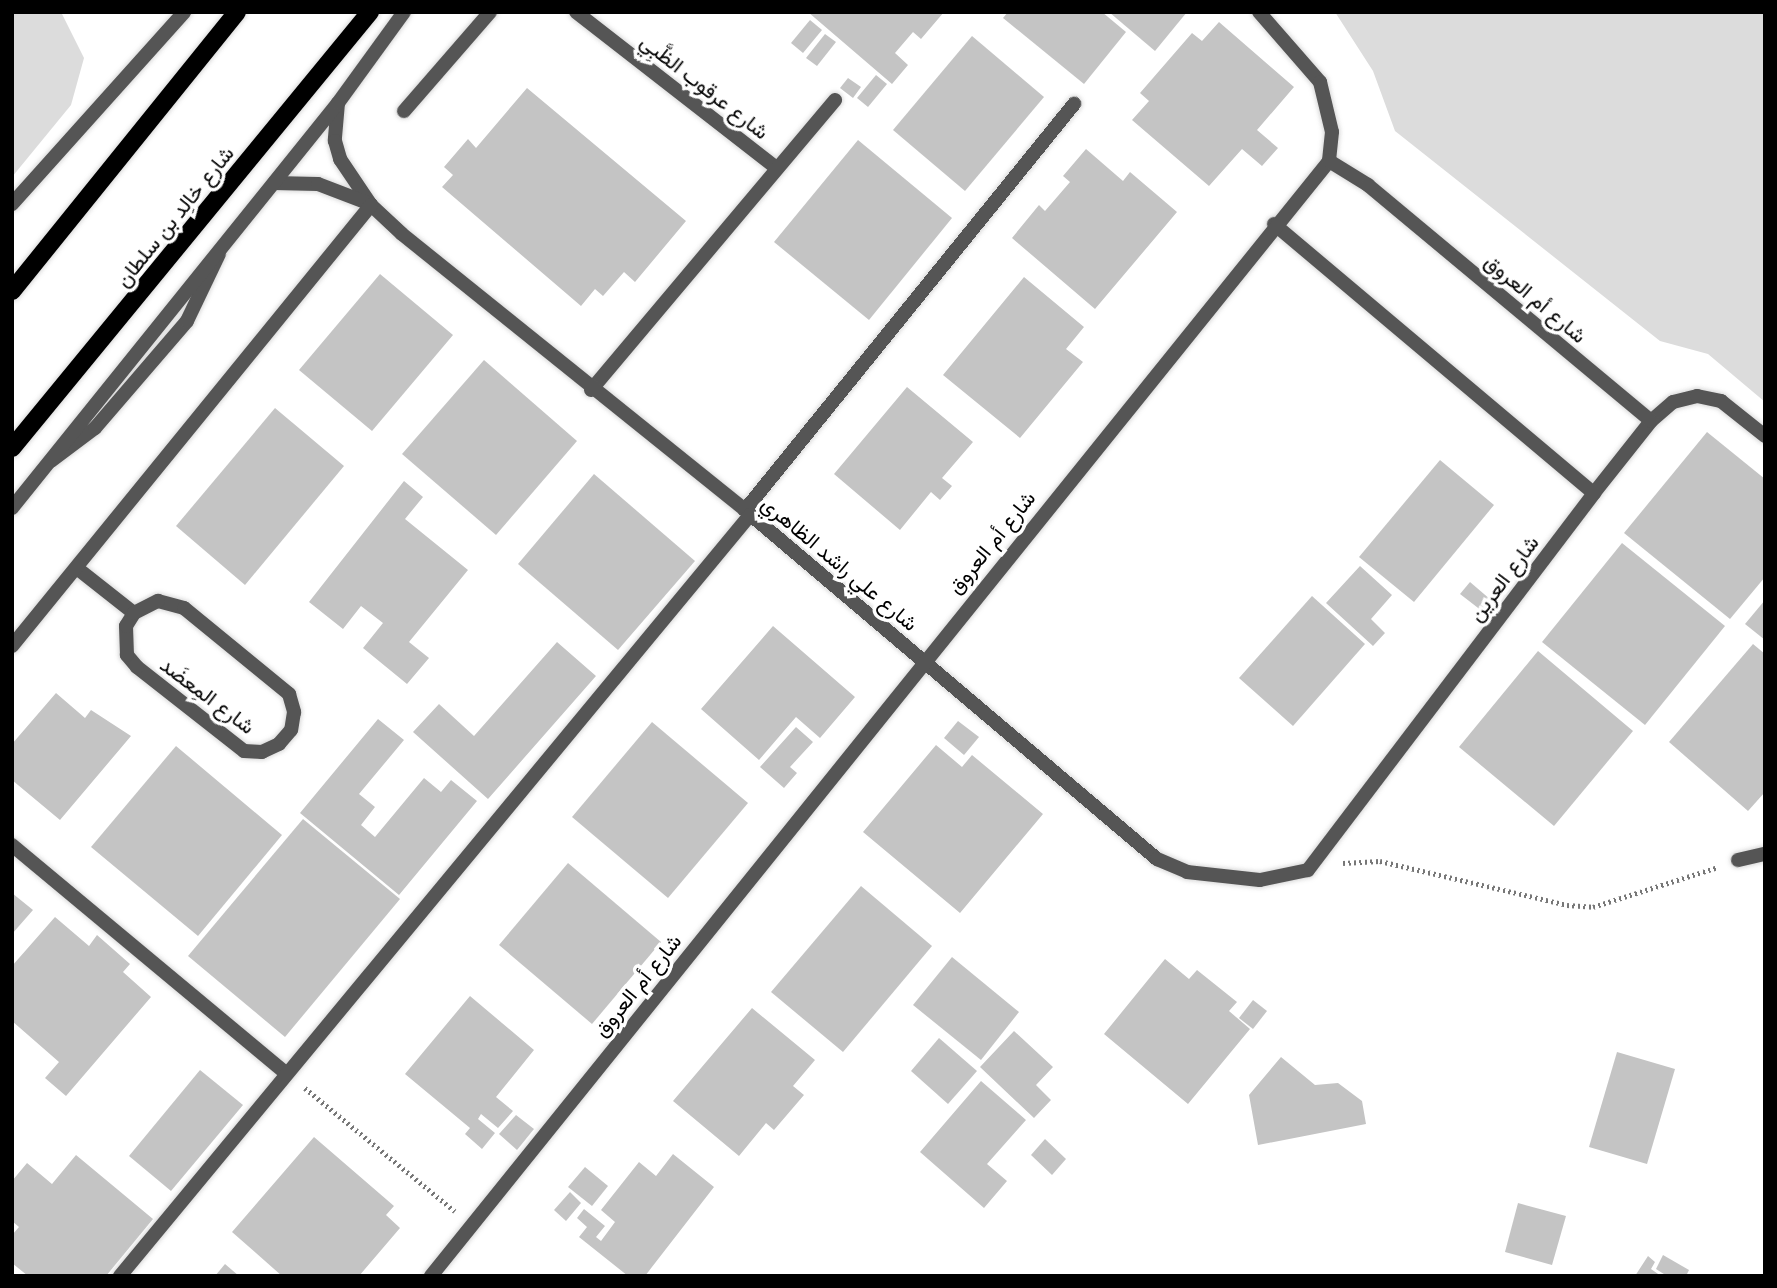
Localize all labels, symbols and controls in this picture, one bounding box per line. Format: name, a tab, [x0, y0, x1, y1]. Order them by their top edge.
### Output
street label: شارع عرقوب الظَّبِي	[636, 28, 774, 144]
street label: شارع خالِد بن سلطان	[110, 141, 238, 291]
street label: شارع أم العروق	[1480, 248, 1592, 348]
street label: شارع أم العروق	[942, 485, 1040, 599]
street label: شارع علي راشد الظاهري	[757, 490, 923, 636]
street label: شارع العرين	[1463, 530, 1543, 626]
street label: شارع المِعضَد	[156, 651, 260, 739]
street label: شارع أم العروق	[588, 928, 686, 1042]

